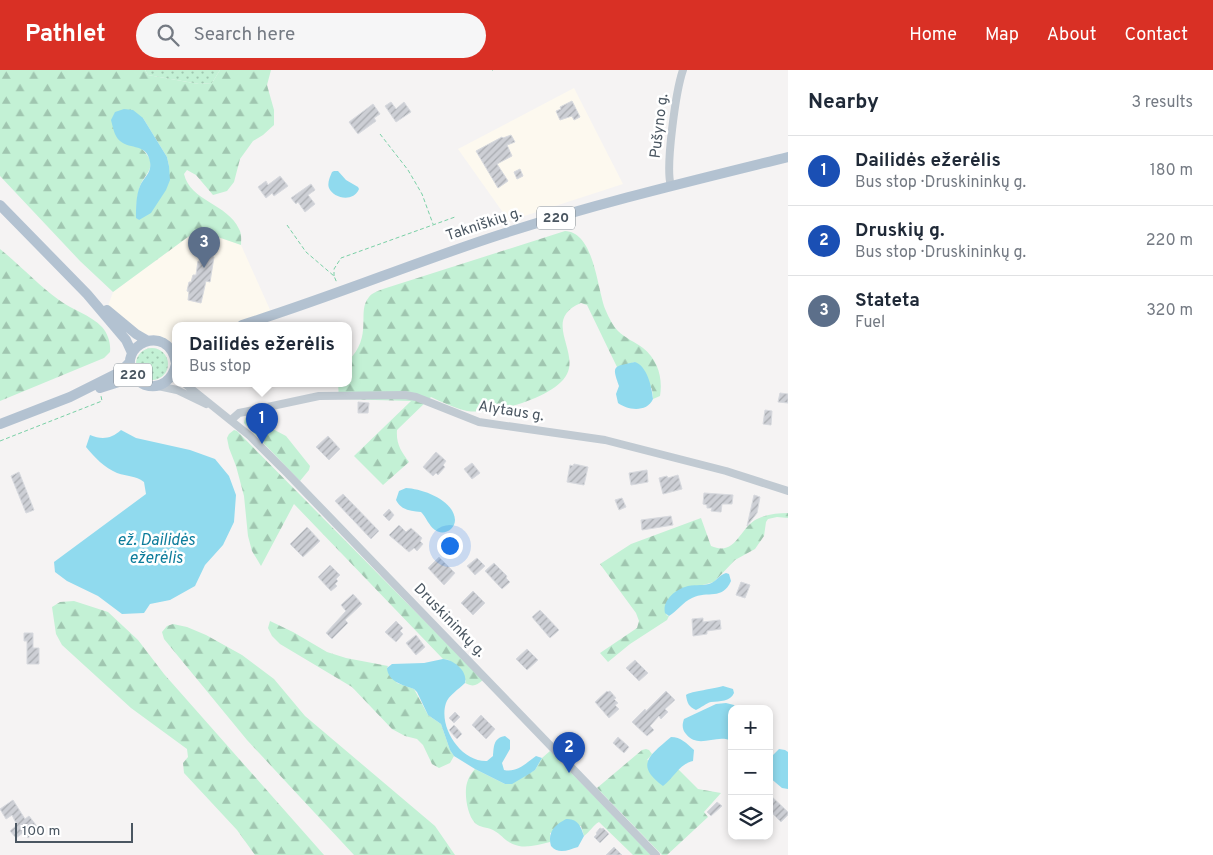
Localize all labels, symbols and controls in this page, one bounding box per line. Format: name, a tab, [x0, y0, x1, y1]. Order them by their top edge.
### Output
search box	[136, 13, 486, 58]
text: Pathlet	[25, 20, 106, 50]
icon: search	[154, 21, 182, 49]
text: Search here	[194, 23, 295, 47]
text: Home	[909, 24, 957, 47]
text: Map	[985, 24, 1019, 47]
text: About	[1047, 24, 1096, 47]
text: Contact	[1124, 24, 1188, 47]
text: Nearby	[808, 89, 879, 116]
street label: Pušyno g.	[647, 93, 673, 159]
text: 3 results	[1131, 93, 1193, 113]
text: Dailidės ežerėlis	[855, 149, 1001, 173]
text: 1	[821, 161, 827, 181]
text: 180 m	[1150, 161, 1193, 181]
text: Bus stop · Druskininkų g.	[855, 173, 1026, 193]
street label: Takniškių g.	[444, 204, 524, 246]
road number: 220	[537, 206, 575, 230]
text: Druskių g.	[855, 219, 945, 243]
pin: 3	[188, 227, 220, 268]
text: 2	[819, 231, 829, 251]
text: 220 m	[1146, 231, 1193, 251]
text: Bus stop · Druskininkų g.	[855, 243, 1026, 263]
text: Stateta	[855, 289, 920, 313]
text: 3	[819, 301, 829, 321]
text: 320 m	[1146, 301, 1193, 321]
text: Fuel	[855, 313, 885, 333]
popup	[172, 322, 352, 387]
text: Dailidės ežerėlis	[189, 333, 335, 357]
text: Bus stop	[189, 357, 251, 377]
road number: 220	[114, 364, 152, 386]
street label: Alytaus g.	[477, 397, 545, 427]
pin: 1	[246, 403, 278, 444]
water label: ež. Dailidės ežerėlis	[117, 531, 196, 569]
your location	[437, 533, 463, 559]
street label: Druskininkų g.	[409, 580, 489, 662]
map controls	[728, 705, 773, 840]
button: +	[728, 705, 773, 750]
pin: 2	[553, 732, 585, 773]
button: −	[728, 750, 773, 795]
button: layers	[728, 795, 773, 840]
scale bar	[15, 820, 132, 843]
text: 100 m	[22, 823, 60, 840]

